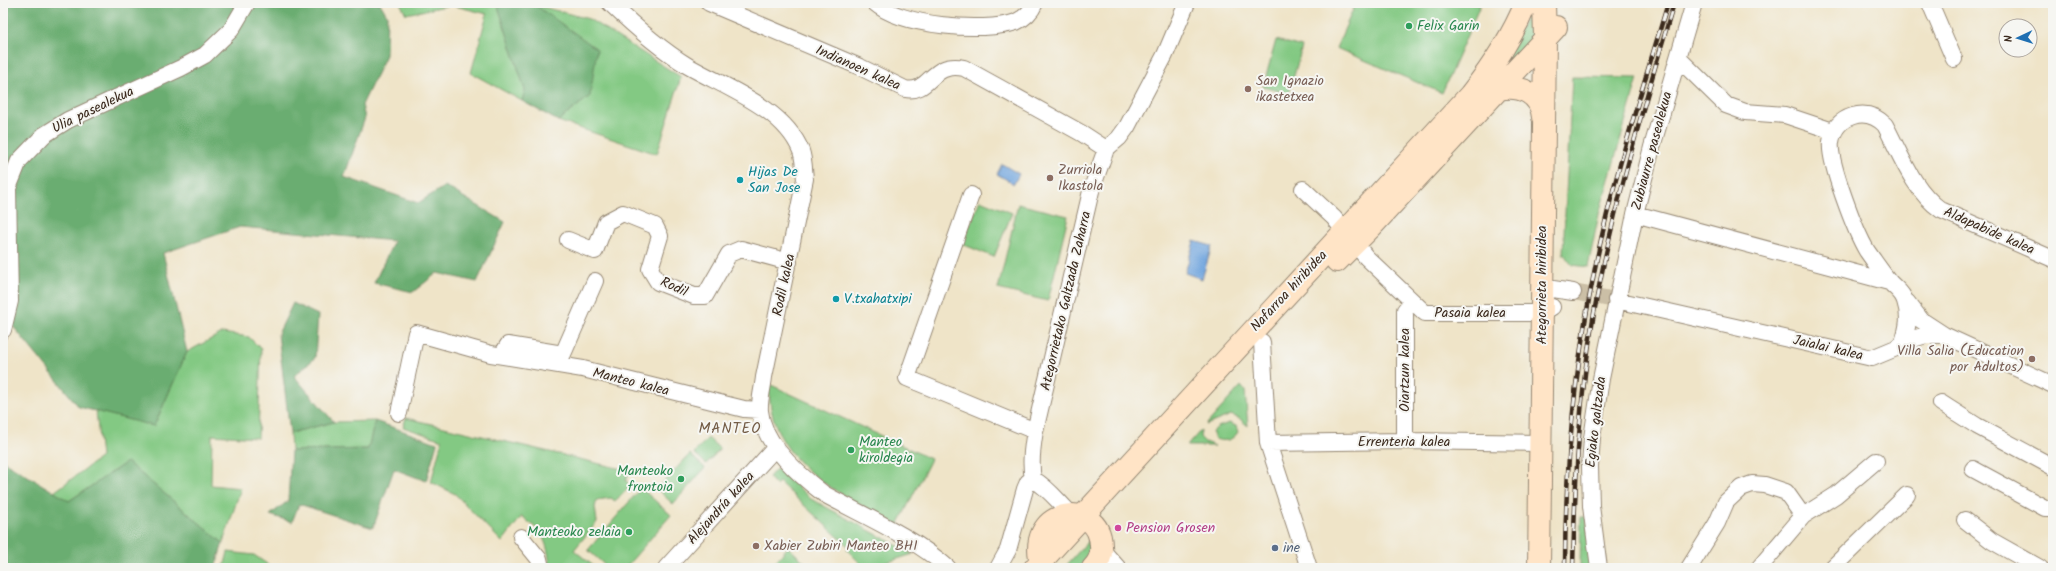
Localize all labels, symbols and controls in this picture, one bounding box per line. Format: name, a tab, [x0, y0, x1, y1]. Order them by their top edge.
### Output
place label: Felix Garin	[1417, 15, 1480, 37]
north arrow	[1998, 18, 2038, 58]
marker: Felix Garin	[1404, 21, 1414, 31]
text: N	[2000, 34, 2018, 43]
street label: Indianoen kalea	[812, 39, 904, 97]
place label: San Ignazio ikastetxea	[1256, 70, 1324, 108]
street label: Ulia pasealekua	[48, 81, 138, 139]
marker: San Ignazio ikastetxea	[1243, 84, 1253, 94]
street label: Zubiaurre pasealekua	[1626, 89, 1678, 213]
place label: Zurriola Ikastola	[1058, 159, 1103, 197]
place label: Hijas De San Jose	[748, 161, 801, 199]
marker: Zurriola Ikastola	[1045, 173, 1055, 183]
marker: Hijas De San Jose	[735, 175, 745, 185]
street label: Aldapabide kalea	[1940, 201, 2038, 261]
street label: Ategorrietako Galtzada Zaharra	[1035, 209, 1097, 393]
street label: Ategorrieta hiribidea	[1531, 225, 1553, 345]
street label: Nafarroa hiribidea	[1245, 245, 1333, 337]
street label: Rodil kalea	[767, 252, 801, 318]
street label: Rodil	[657, 271, 692, 303]
place label: V.txahatxipi	[844, 288, 912, 310]
marker: V.txahatxipi	[831, 294, 841, 304]
street label: Pasaia kalea	[1434, 302, 1506, 324]
street label: Oiartzun kalea	[1394, 328, 1416, 412]
street label: Jaialai kalea	[1791, 329, 1865, 367]
place label: Villa Salia (Education por Adultos)	[1897, 340, 2024, 378]
marker: Villa Salia (Education por Adultos)	[2027, 354, 2037, 364]
street label: Manteo kalea	[590, 362, 672, 402]
street label: Egiako galtzada	[1579, 375, 1613, 469]
district label: MANTEO	[698, 417, 762, 441]
place label: Manteo kiroldegia	[859, 431, 913, 469]
street label: Errenteria kalea	[1358, 431, 1450, 453]
marker: Manteo kiroldegia	[846, 445, 856, 455]
place label: Manteoko frontoia	[617, 460, 673, 498]
street label: Alejandría kalea	[682, 466, 760, 550]
marker: Manteoko frontoia	[676, 474, 686, 484]
place label: Pension Grosen	[1126, 517, 1215, 539]
place label: Manteoko zelaia	[527, 521, 621, 543]
marker: Pension Grosen	[1113, 523, 1123, 533]
marker: Manteoko zelaia	[624, 527, 634, 537]
place label: Xabier Zubiri Manteo BHI	[764, 535, 918, 557]
place label: ine	[1283, 537, 1301, 559]
marker: Xabier Zubiri Manteo BHI	[751, 541, 761, 551]
marker: ine	[1270, 543, 1280, 553]

